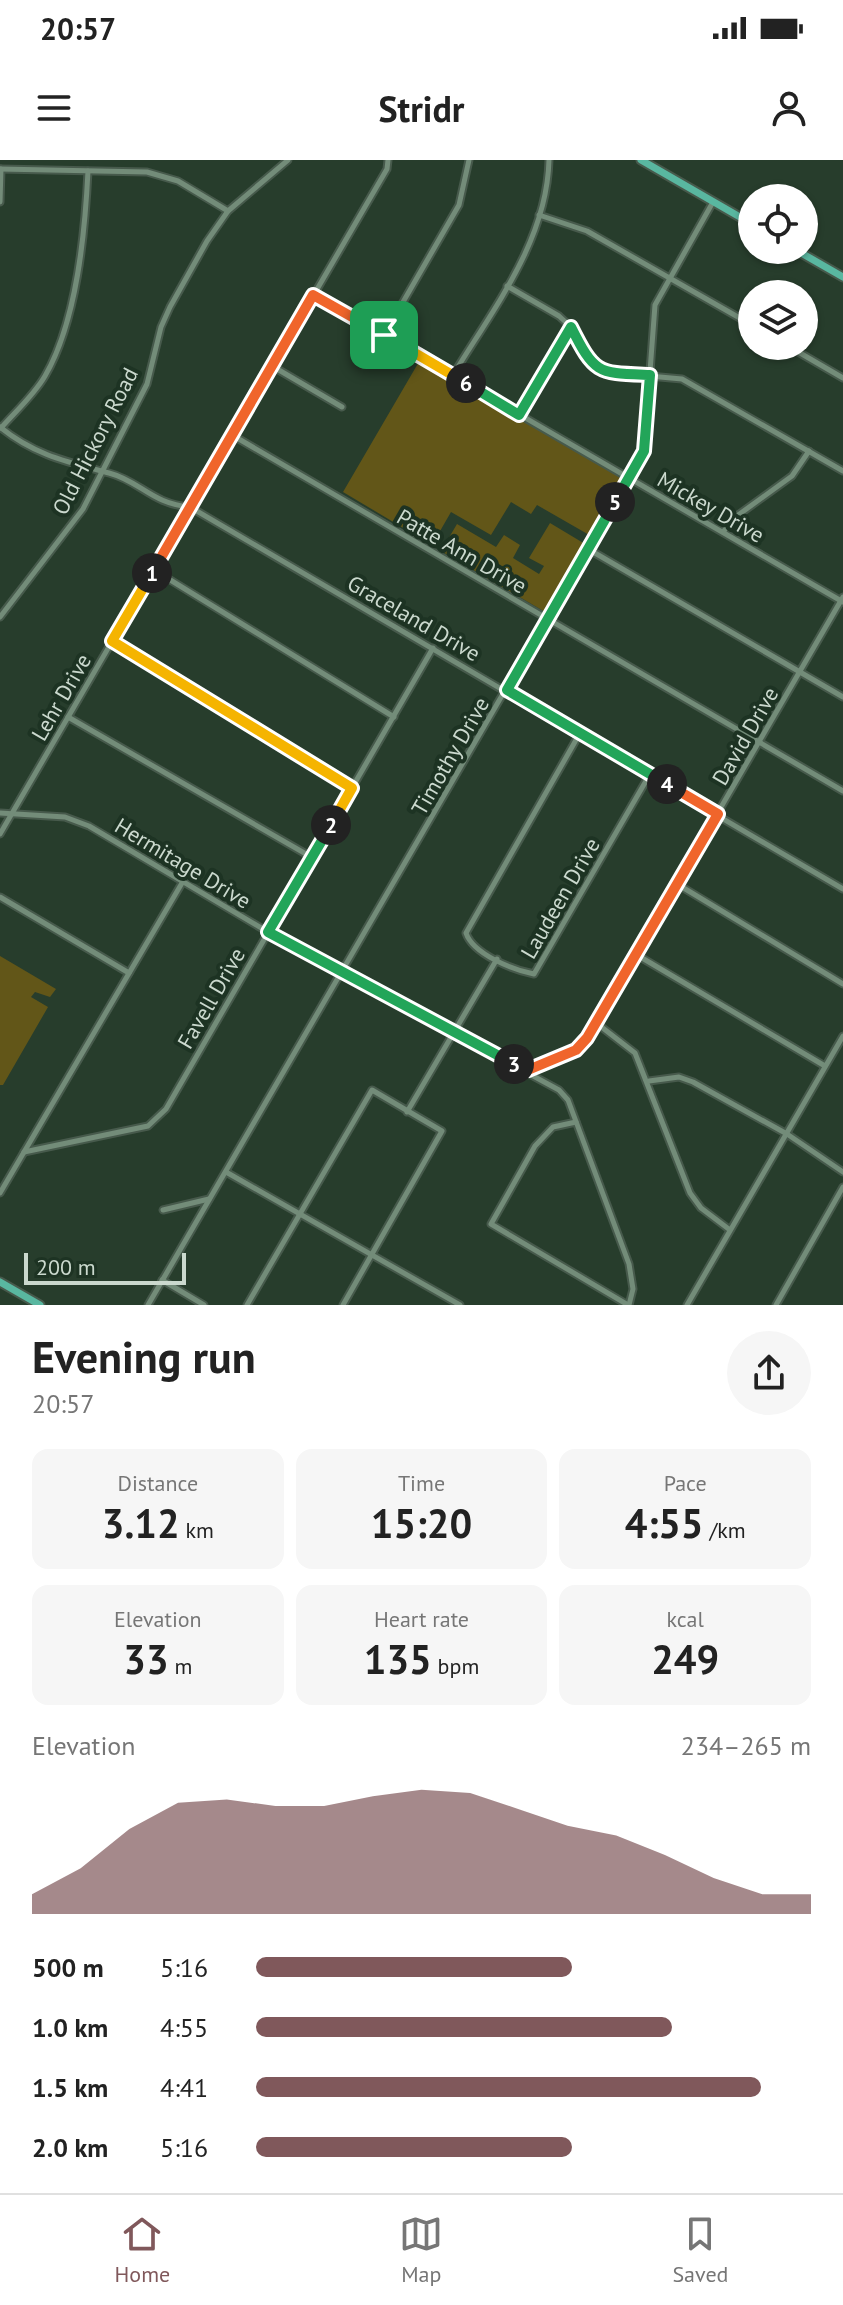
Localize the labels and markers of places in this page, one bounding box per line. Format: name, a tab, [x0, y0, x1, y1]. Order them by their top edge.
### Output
pin	[350, 301, 418, 369]
pin: 6	[446, 363, 486, 403]
pin: 5	[595, 482, 635, 522]
pin: 1	[132, 553, 172, 593]
pin: 4	[647, 764, 687, 804]
pin: 2	[311, 805, 351, 845]
pin: 3	[494, 1044, 534, 1084]

